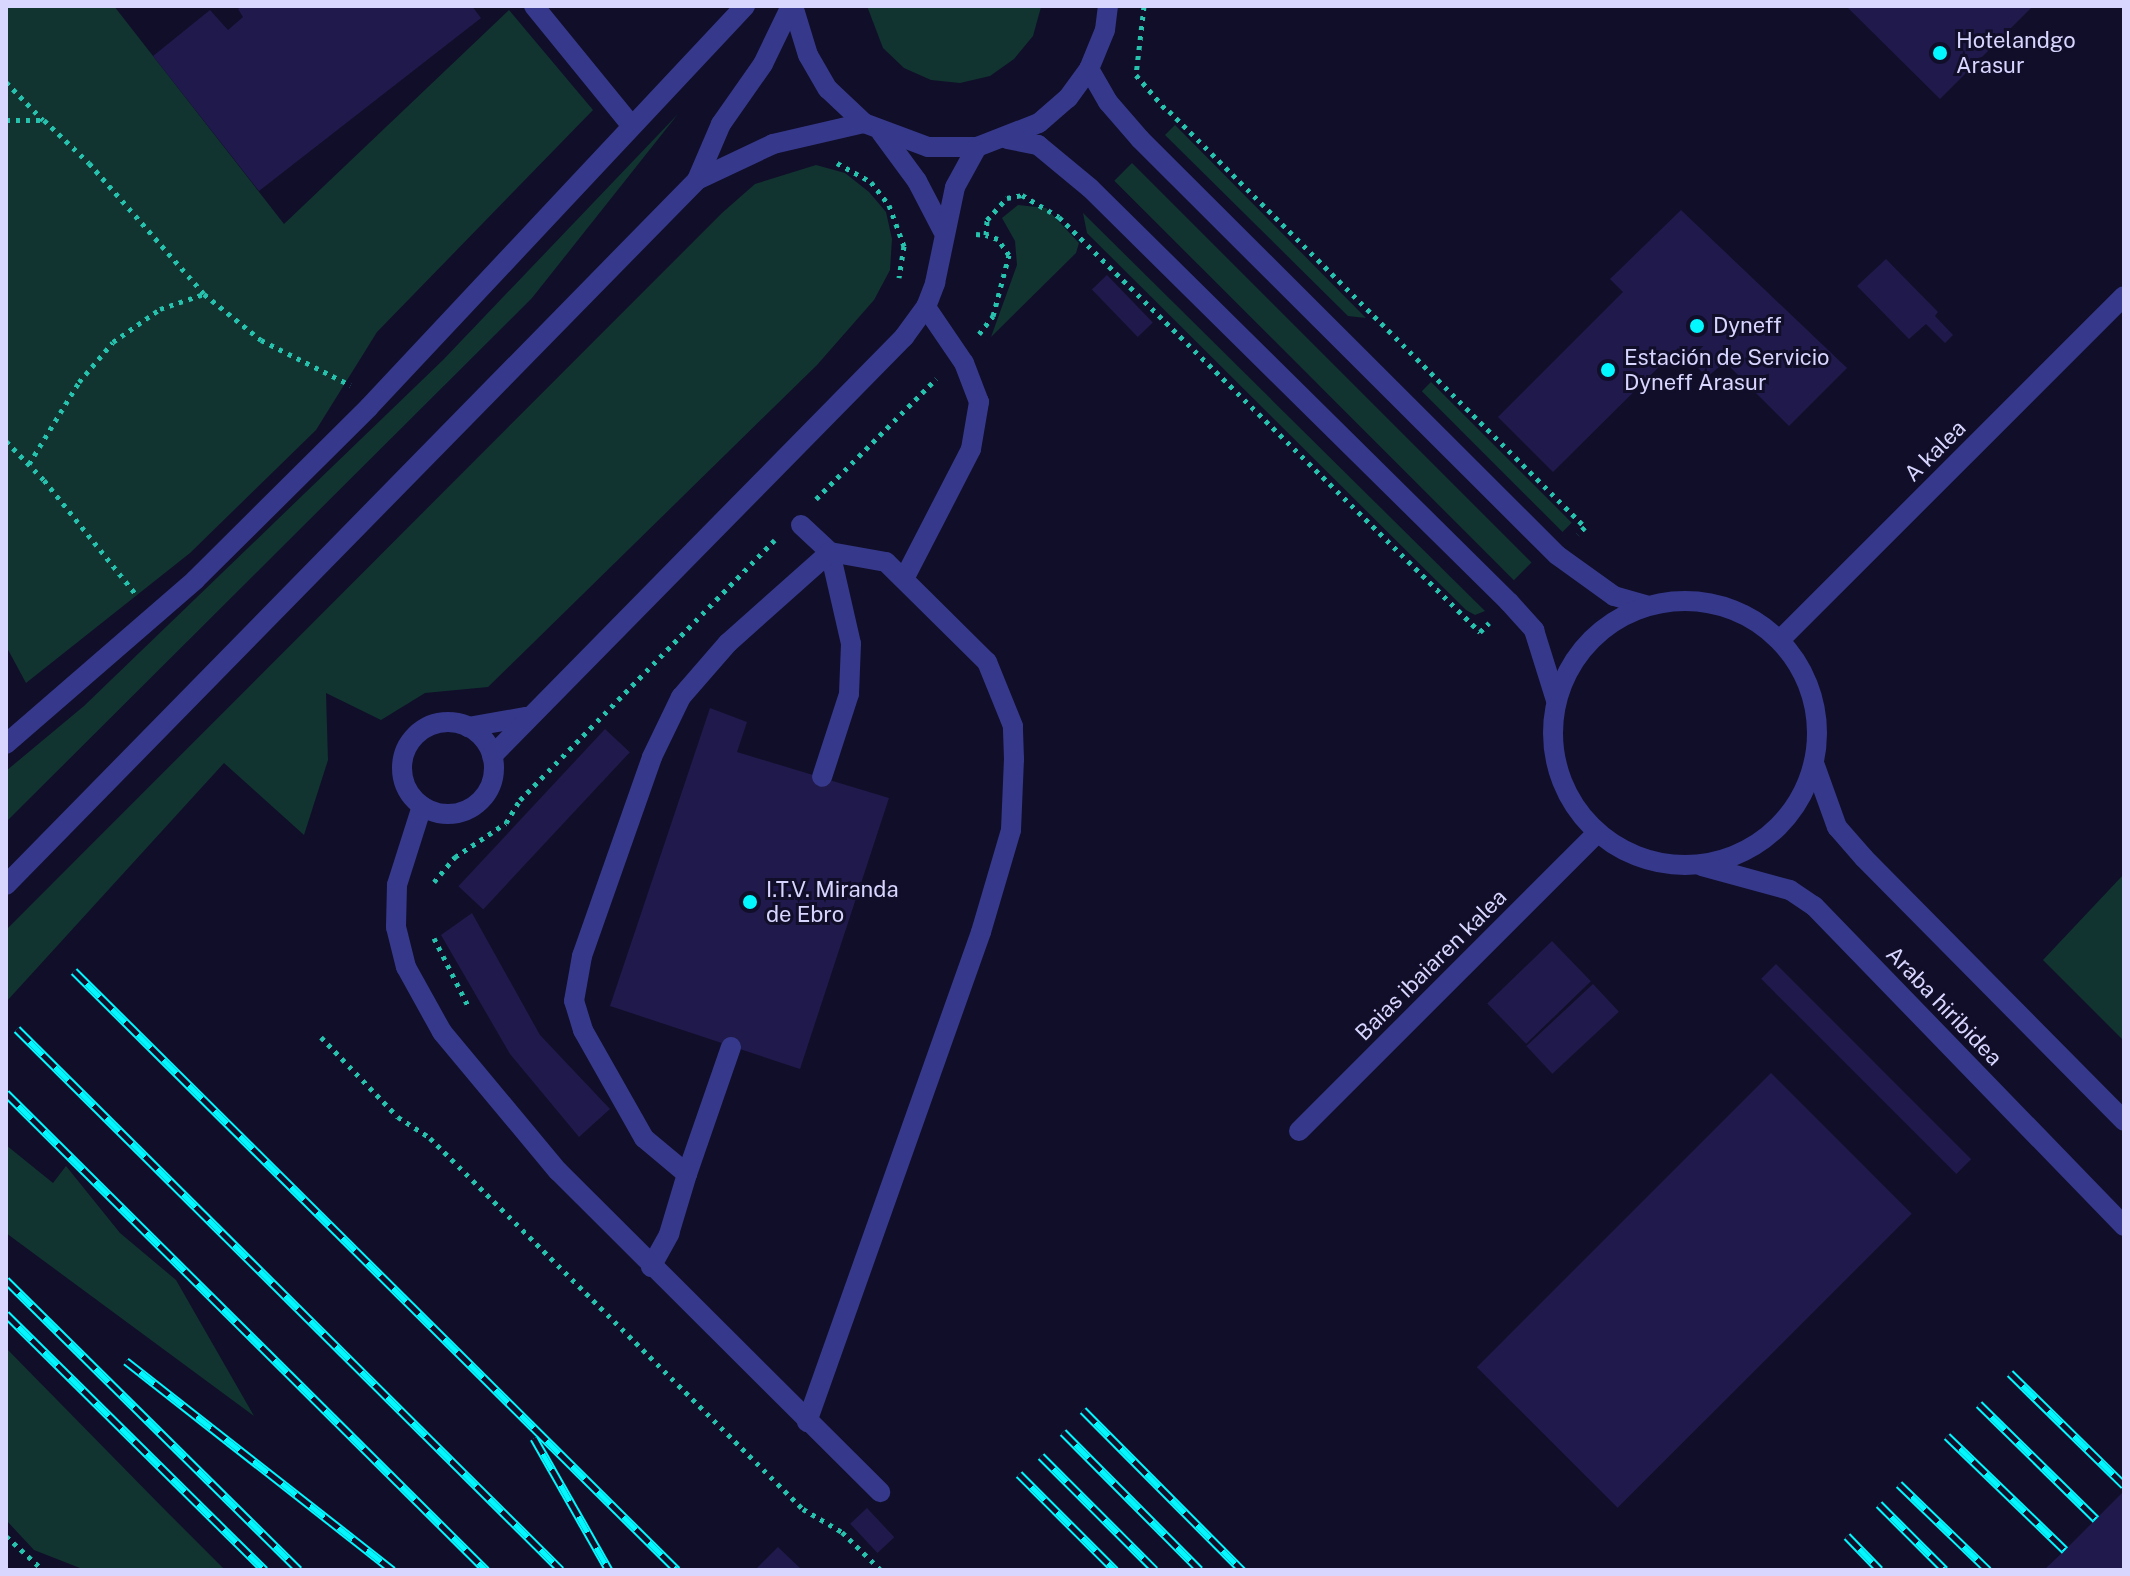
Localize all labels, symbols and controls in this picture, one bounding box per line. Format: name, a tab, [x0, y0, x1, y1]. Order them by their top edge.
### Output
place label: Hotelandgo Arasur	[1956, 27, 2076, 78]
marker: Hotelandgo Arasur	[1931, 44, 1949, 62]
place label: Dyneff	[1713, 313, 1782, 339]
marker: Dyneff	[1688, 317, 1706, 335]
place label: Estación de Servicio Dyneff Arasur	[1624, 344, 1830, 396]
marker: Estación de Servicio Dyneff Arasur	[1599, 361, 1617, 379]
street label: A kalea	[1899, 415, 1971, 487]
place label: I.T.V. Miranda de Ebro	[766, 876, 899, 928]
street label: Baias ibaiaren kalea	[1350, 884, 1512, 1046]
marker: I.T.V. Miranda de Ebro	[741, 893, 759, 911]
street label: Araba hiribidea	[1881, 941, 2007, 1071]

